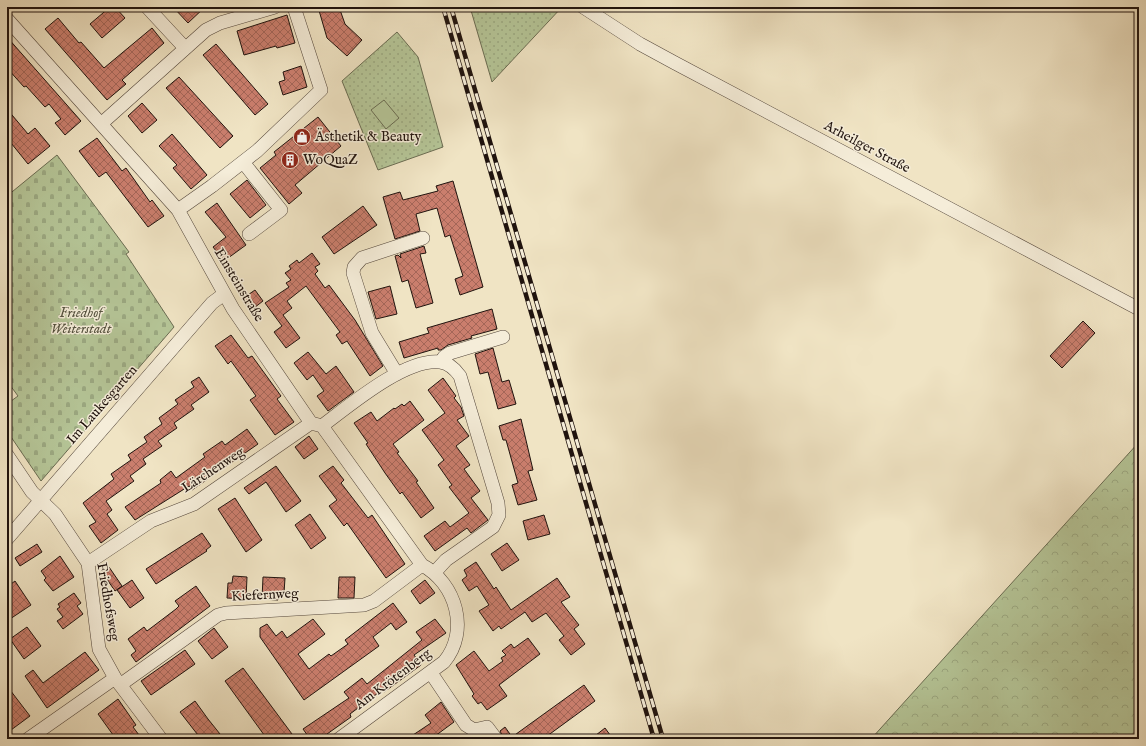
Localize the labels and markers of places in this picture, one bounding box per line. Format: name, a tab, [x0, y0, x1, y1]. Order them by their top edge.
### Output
shop icon: Ästhetik & Beauty	[292, 127, 312, 147]
place label: Ästhetik & Beauty	[314, 127, 422, 146]
building icon: WoQuaZ	[280, 150, 300, 170]
place label: WoQuaZ	[303, 151, 358, 169]

